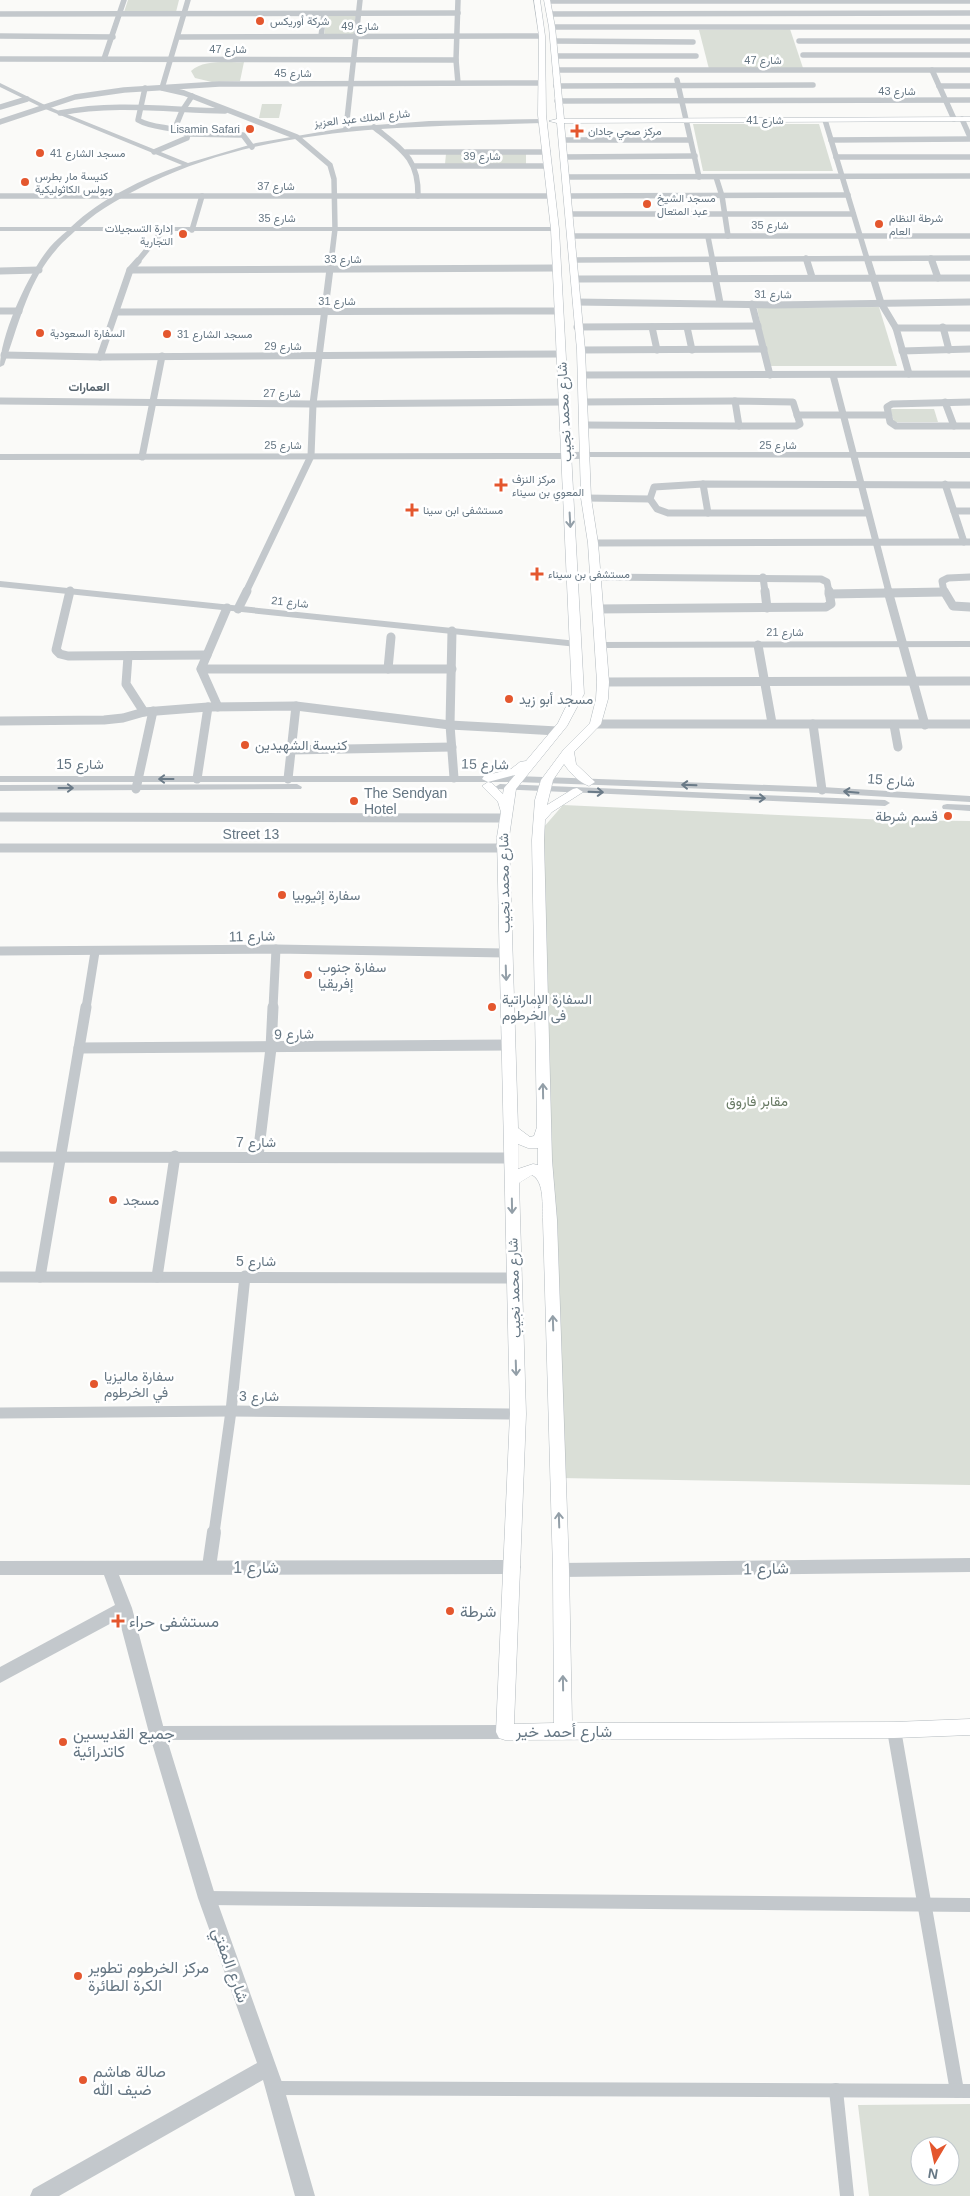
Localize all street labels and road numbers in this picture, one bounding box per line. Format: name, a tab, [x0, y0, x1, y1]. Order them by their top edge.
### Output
street label: شارع 49	[341, 20, 379, 34]
street label: شارع 47	[209, 43, 247, 57]
street label: شارع 47	[744, 54, 782, 68]
street label: شارع 45	[274, 67, 312, 81]
street label: شارع 43	[878, 85, 916, 99]
street label: شارع الملك عبد العزيز	[312, 107, 411, 131]
street label: شارع 41	[746, 114, 784, 128]
street label: شارع 39	[463, 150, 501, 164]
street label: شارع 37	[257, 180, 295, 194]
street label: شارع 35	[258, 212, 296, 226]
street label: شارع 35	[751, 219, 789, 233]
street label: شارع 33	[324, 253, 362, 267]
street label: شارع 31	[754, 288, 792, 302]
street label: شارع 31	[318, 295, 356, 309]
street label: شارع 29	[264, 340, 302, 354]
street label: شارع محمد نجيب	[553, 361, 578, 462]
street label: شارع 27	[263, 387, 301, 401]
street label: شارع 25	[264, 439, 302, 453]
street label: شارع 25	[759, 439, 797, 453]
street label: شارع 21	[271, 594, 310, 612]
street label: شارع 21	[766, 626, 804, 640]
street label: شارع 15	[56, 756, 104, 775]
street label: شارع 15	[461, 756, 509, 775]
street label: شارع 15	[866, 770, 915, 793]
street label: Street 13	[223, 826, 280, 842]
street label: شارع محمد نجيب	[495, 833, 516, 933]
street label: شارع 11	[229, 928, 275, 947]
street label: شارع 9	[274, 1026, 314, 1045]
street label: شارع 7	[236, 1134, 276, 1153]
street label: شارع محمد نجيب	[504, 1238, 527, 1338]
street label: شارع 5	[236, 1253, 276, 1272]
street label: شارع 3	[239, 1388, 279, 1407]
street label: شارع 1	[233, 1559, 279, 1579]
street label: شارع 1	[743, 1560, 789, 1580]
street label: شارع أحمد خير	[515, 1723, 612, 1743]
street label: شارع المفتي	[204, 1926, 252, 2007]

